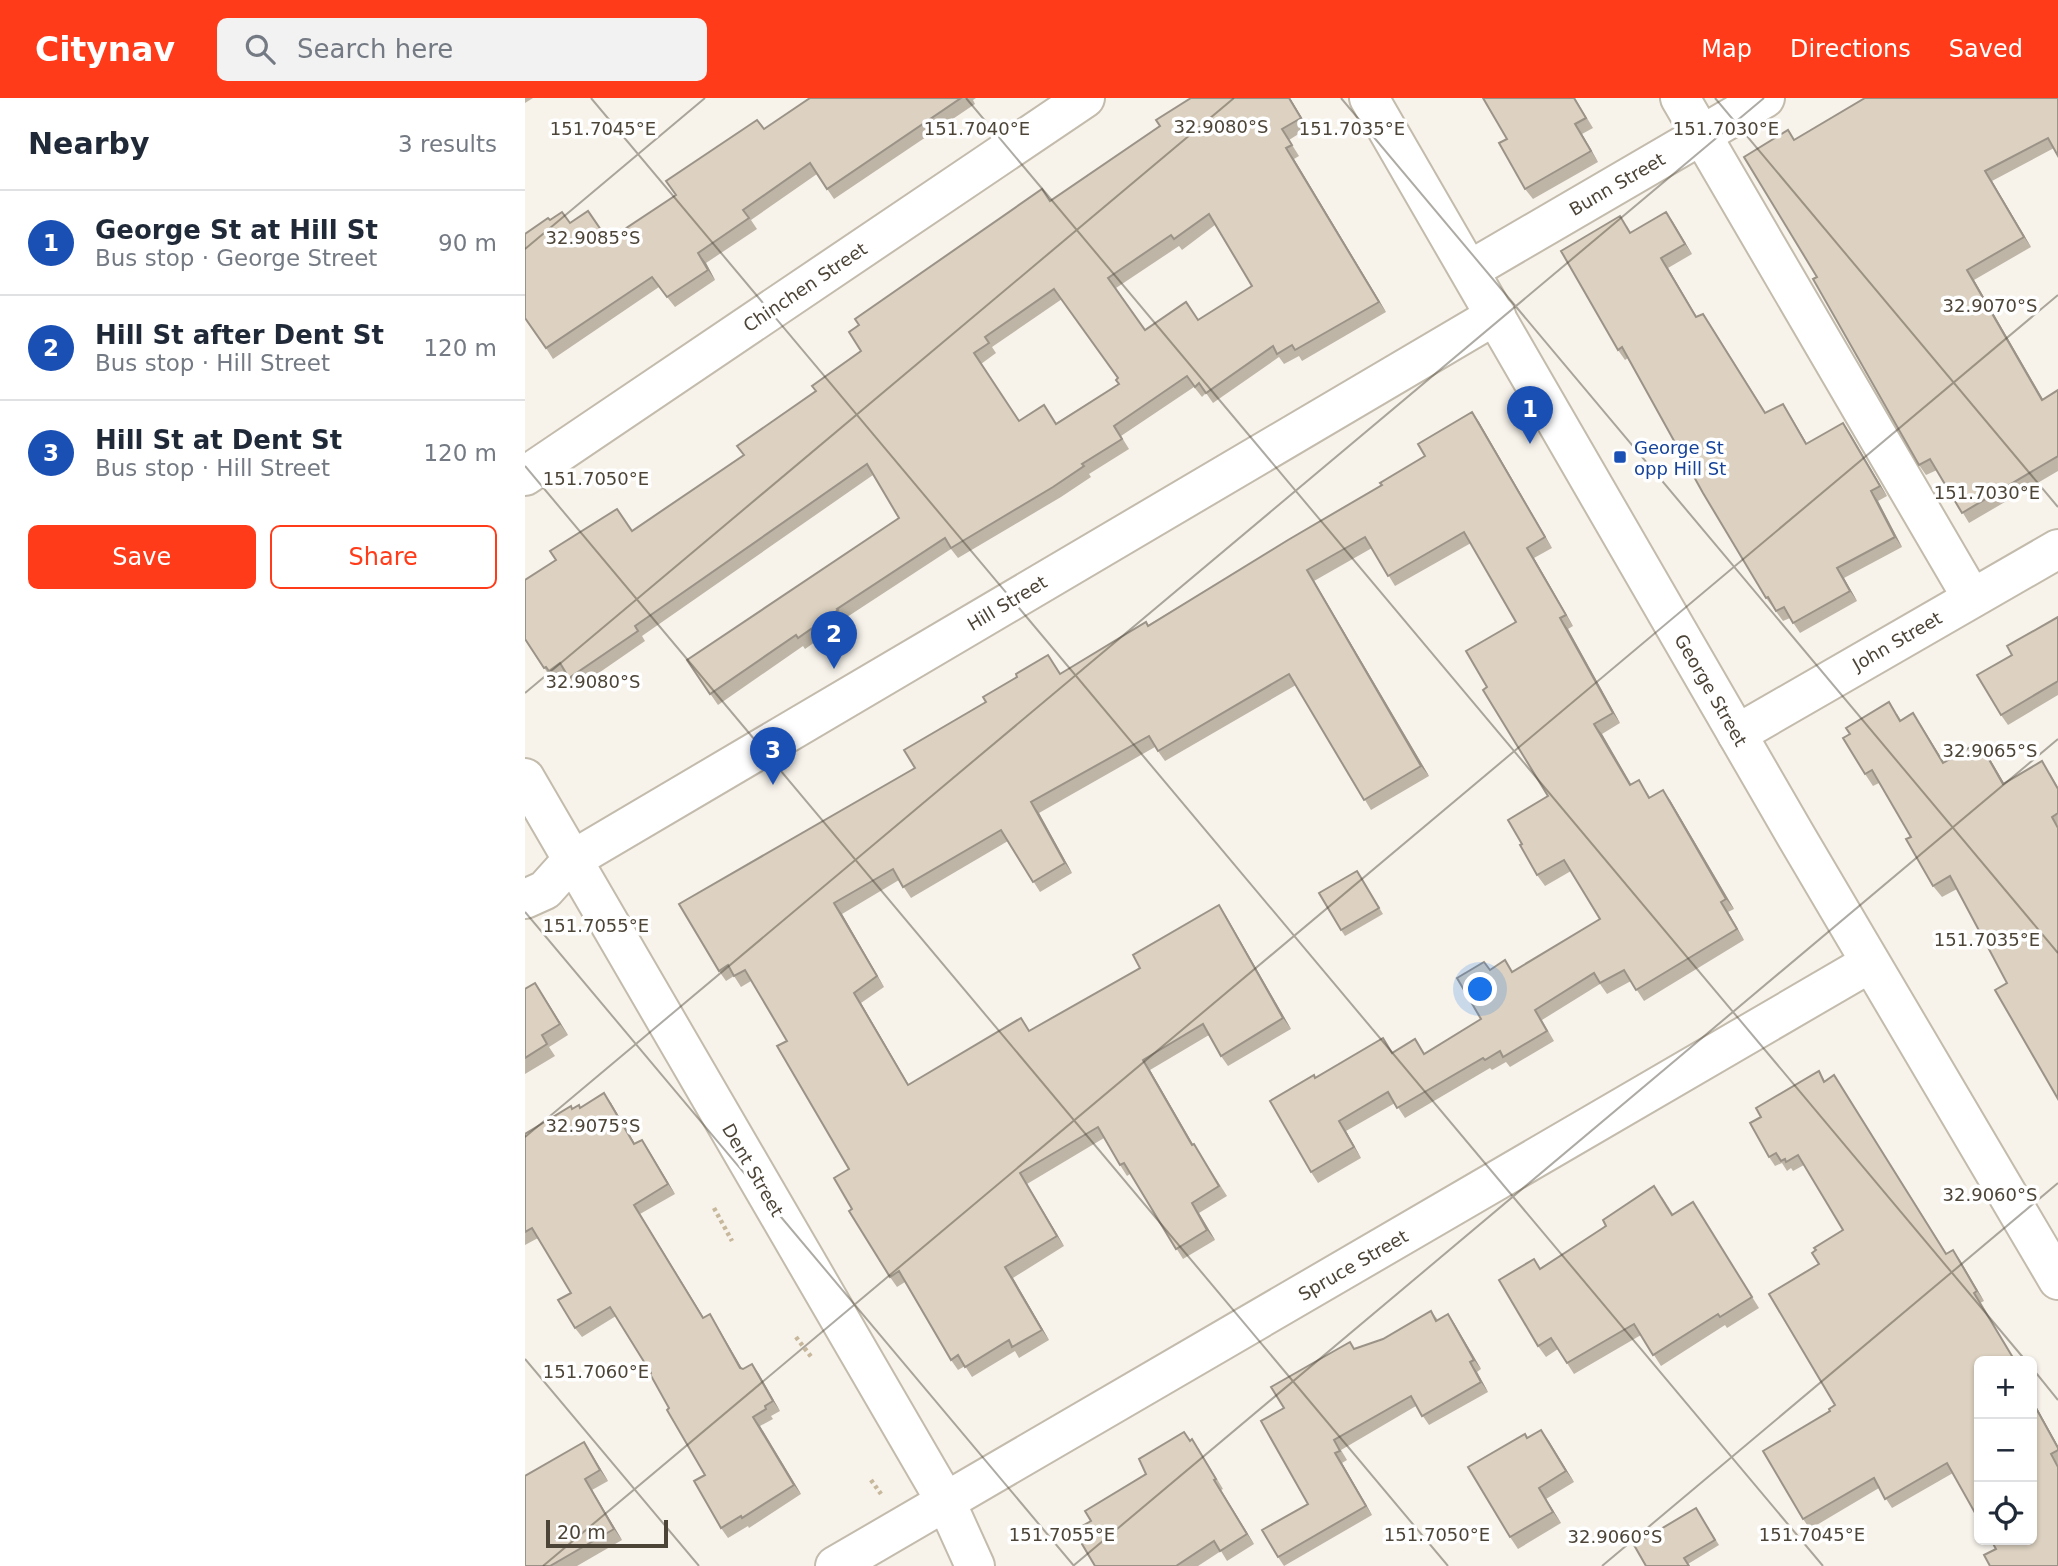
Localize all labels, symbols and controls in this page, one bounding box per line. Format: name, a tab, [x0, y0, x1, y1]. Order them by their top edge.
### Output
search box	[217, 18, 707, 81]
text: Citynav	[35, 30, 175, 69]
icon: search	[241, 30, 279, 68]
text: Search here	[297, 34, 453, 64]
text: Map	[1701, 35, 1752, 63]
text: Directions	[1790, 35, 1911, 63]
text: Saved	[1949, 35, 2023, 63]
text: 32.9080°S	[1174, 116, 1268, 137]
text: 151.7045°E	[550, 118, 656, 139]
text: 151.7040°E	[924, 118, 1030, 139]
text: 151.7035°E	[1299, 118, 1405, 139]
text: 151.7030°E	[1673, 118, 1779, 139]
text: Nearby	[28, 126, 150, 161]
text: 3 results	[398, 131, 497, 157]
street label: Bunn Street	[1565, 148, 1669, 220]
text: George St at Hill St	[95, 215, 378, 245]
text: 32.9085°S	[546, 227, 640, 248]
text: 1	[43, 230, 59, 256]
text: 90 m	[438, 230, 497, 256]
street label: Chinchen Street	[739, 238, 871, 336]
text: Bus stop · George Street	[95, 245, 377, 271]
text: 32.9070°S	[1943, 295, 2037, 316]
text: Hill St after Dent St	[95, 320, 384, 350]
text: 2	[43, 335, 59, 361]
text: 120 m	[423, 335, 497, 361]
text: Bus stop · Hill Street	[95, 350, 330, 376]
pin: 1	[1507, 386, 1553, 444]
text: Hill St at Dent St	[95, 425, 342, 455]
place label: George St opp Hill St	[1634, 437, 1726, 479]
text: 3	[43, 440, 59, 466]
text: 120 m	[423, 440, 497, 466]
marker: George St opp Hill St	[1612, 449, 1628, 465]
text: Bus stop · Hill Street	[95, 455, 330, 481]
text: 151.7050°E	[543, 468, 649, 489]
text: 151.7030°E	[1934, 482, 2040, 503]
button: Save	[28, 525, 256, 589]
button: Share	[270, 525, 497, 589]
street label: Hill Street	[963, 571, 1051, 635]
street label: John Street	[1848, 607, 1945, 675]
pin: 2	[811, 611, 857, 669]
street label: George Street	[1670, 630, 1752, 750]
text: 32.9080°S	[546, 671, 640, 692]
pin: 3	[750, 727, 796, 785]
text: 32.9065°S	[1943, 740, 2037, 761]
text: 151.7055°E	[543, 915, 649, 936]
text: 151.7035°E	[1934, 929, 2040, 950]
your location	[1463, 972, 1497, 1006]
text: 32.9075°S	[546, 1115, 640, 1136]
street label: Dent Street	[718, 1120, 788, 1220]
text: 32.9060°S	[1943, 1184, 2037, 1205]
street label: Spruce Street	[1294, 1225, 1412, 1305]
map controls	[1974, 1356, 2037, 1545]
button: +	[1974, 1356, 2037, 1419]
text: 151.7060°E	[543, 1361, 649, 1382]
button: −	[1974, 1419, 2037, 1482]
button: locate	[1974, 1482, 2037, 1545]
scale bar	[546, 1517, 669, 1549]
text: 20 m	[557, 1521, 606, 1543]
text: 151.7055°E	[1009, 1524, 1115, 1545]
text: 151.7050°E	[1384, 1524, 1490, 1545]
text: 151.7045°E	[1759, 1524, 1865, 1545]
text: 32.9060°S	[1568, 1526, 1662, 1547]

